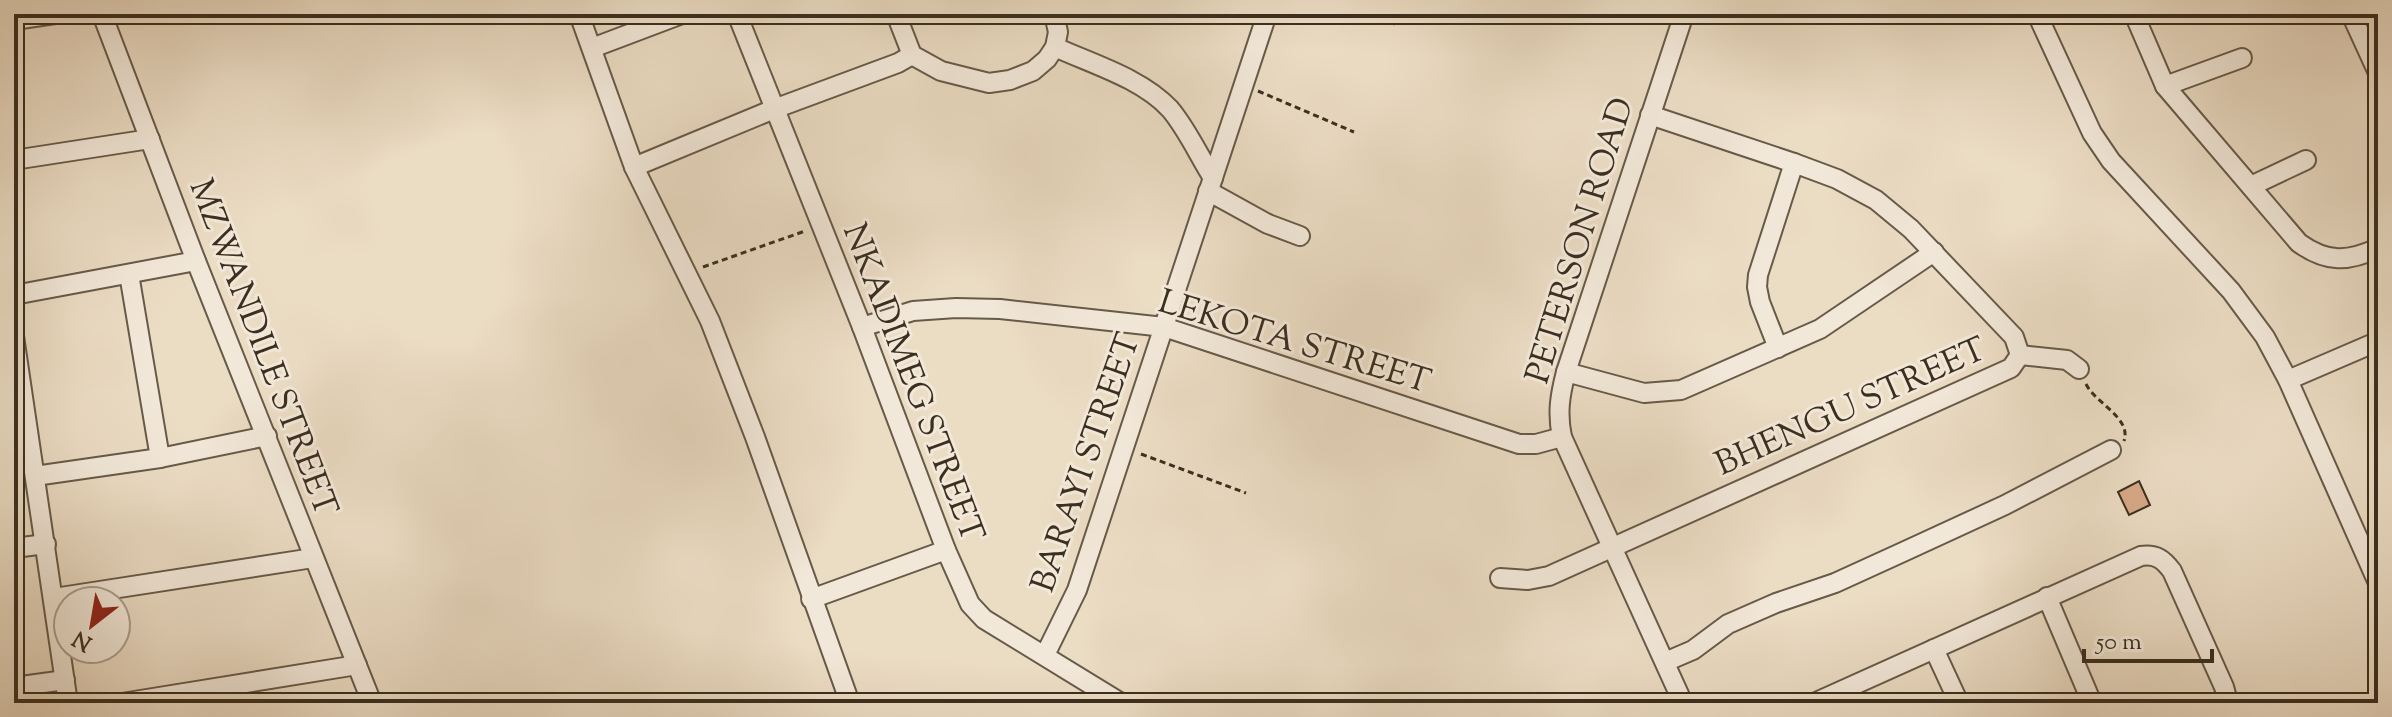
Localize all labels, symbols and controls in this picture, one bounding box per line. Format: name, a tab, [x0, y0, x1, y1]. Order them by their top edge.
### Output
street label: PETERSON ROAD	[1515, 92, 1648, 390]
street label: MZWANDILE STREET	[175, 172, 349, 524]
street label: NKADIMEG STREET	[828, 217, 995, 550]
street label: LEKOTA STREET	[1152, 279, 1436, 408]
street label: BHENGU STREET	[1708, 326, 1995, 490]
street label: BARAYI STREET	[1020, 327, 1155, 599]
north arrow	[52, 585, 132, 665]
scale bar	[2084, 613, 2212, 663]
text: N	[67, 621, 99, 658]
text: 50 m	[2094, 626, 2142, 660]

